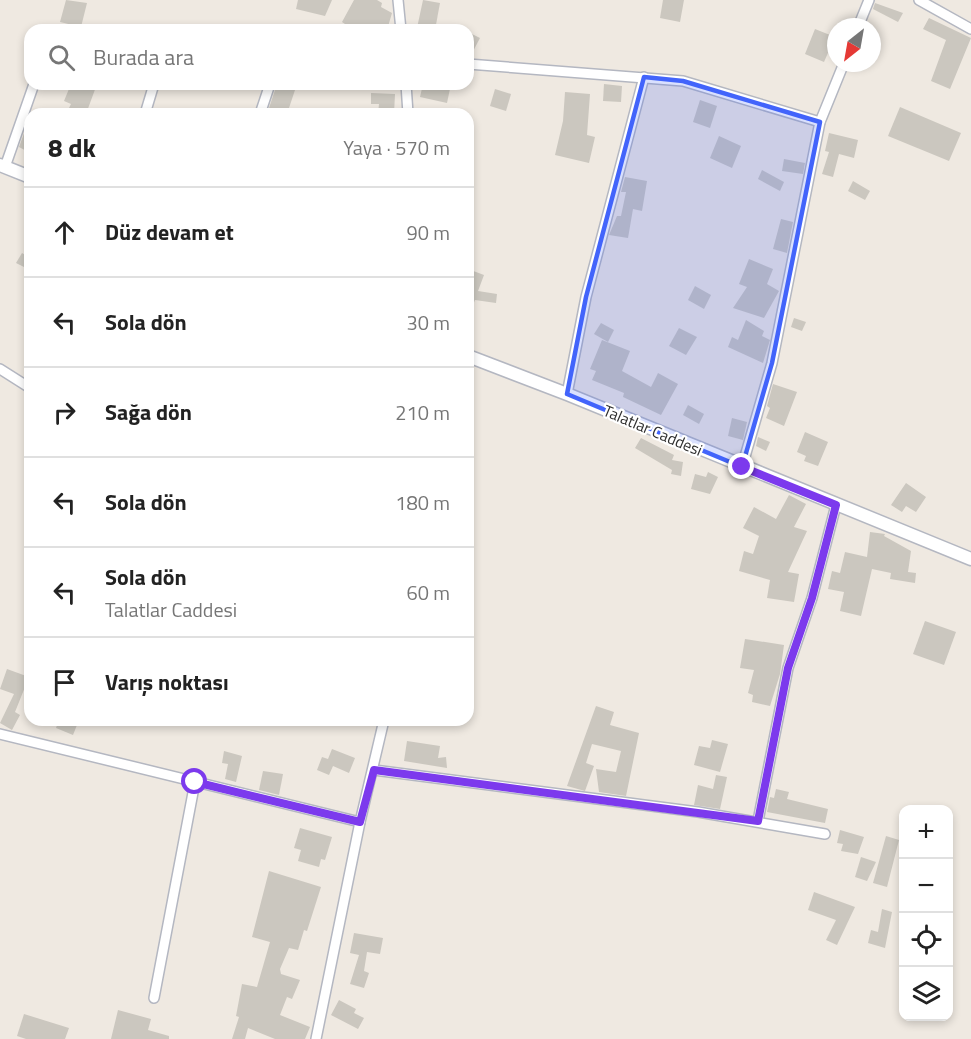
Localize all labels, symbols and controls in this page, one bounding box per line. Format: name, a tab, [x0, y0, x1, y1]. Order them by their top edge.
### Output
north arrow	[827, 18, 881, 72]
search box	[24, 24, 474, 90]
text: Burada ara	[93, 40, 194, 74]
icon: search	[45, 41, 78, 74]
text: 8 dk	[48, 128, 96, 167]
text: Yaya · 570 m	[343, 132, 450, 163]
text: Düz devam et	[105, 215, 234, 249]
icon: ahead	[48, 216, 81, 249]
text: 90 m	[406, 217, 450, 248]
text: Sola dön	[105, 305, 187, 339]
icon: left	[48, 306, 81, 339]
text: 30 m	[406, 307, 450, 338]
text: Sağa dön	[105, 395, 192, 429]
icon: right	[48, 396, 81, 429]
text: 210 m	[395, 397, 450, 428]
street label: Talatlar Caddesi	[600, 398, 706, 462]
route end	[728, 453, 754, 479]
text: Sola dön	[105, 485, 187, 519]
icon: left	[48, 486, 81, 519]
text: 180 m	[395, 487, 450, 518]
text: Sola dön	[105, 560, 187, 594]
icon: left	[48, 576, 81, 609]
text: 60 m	[406, 577, 450, 608]
text: Talatlar Caddesi	[105, 594, 237, 625]
text: Varış noktası	[105, 665, 229, 699]
icon: arrive	[48, 666, 81, 699]
route start	[181, 768, 207, 794]
map controls	[899, 805, 953, 1021]
button: +	[899, 805, 953, 859]
button: −	[899, 859, 953, 913]
button: locate	[899, 913, 953, 967]
button: layers	[899, 967, 953, 1021]

